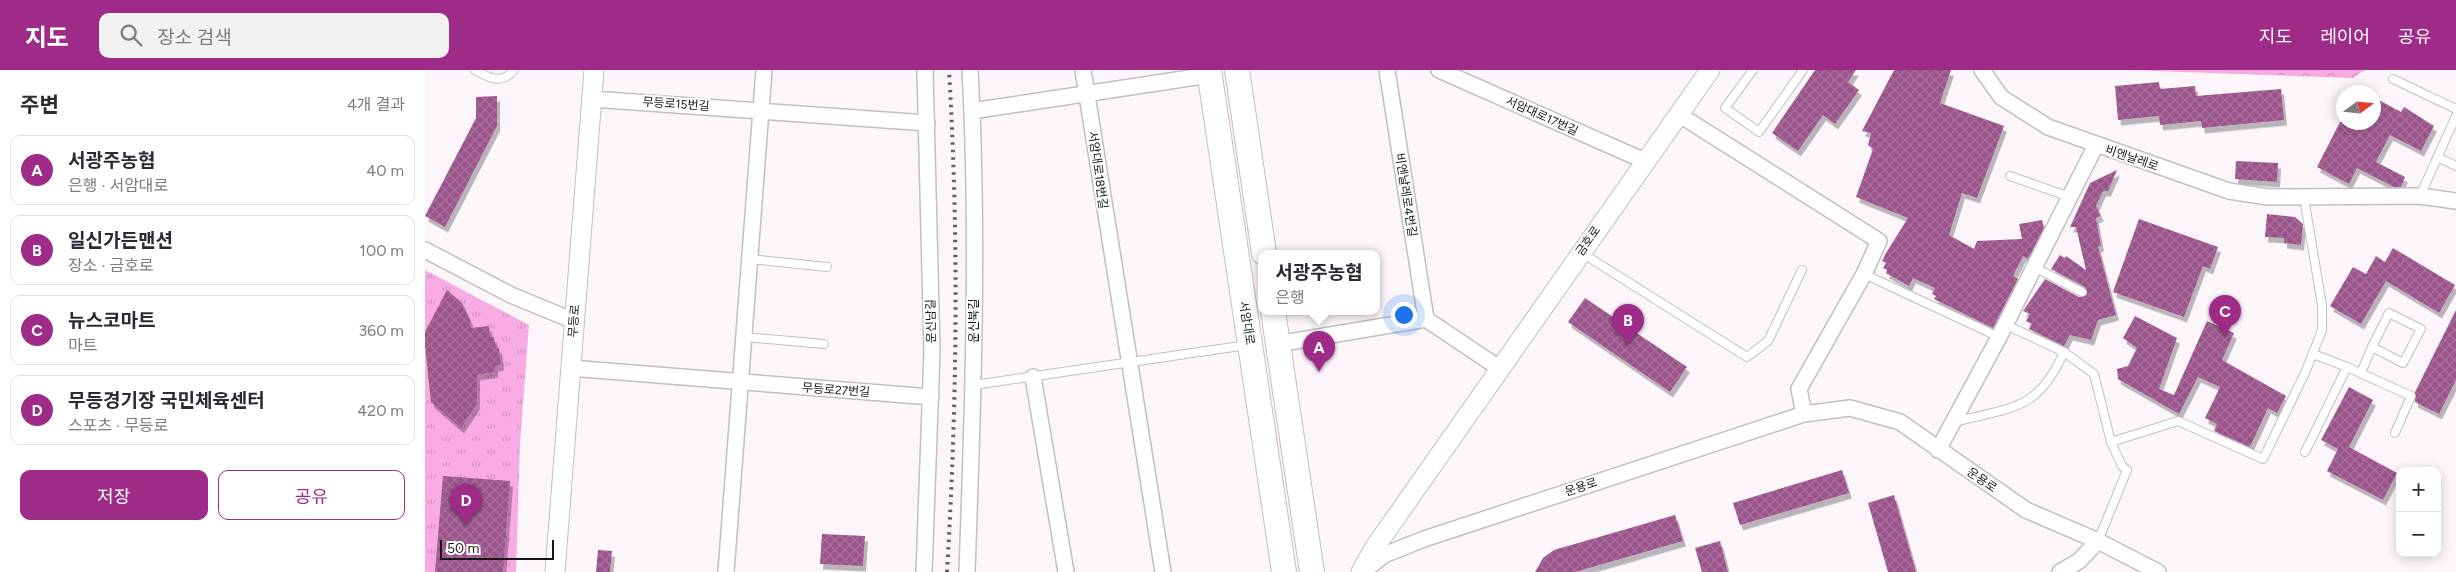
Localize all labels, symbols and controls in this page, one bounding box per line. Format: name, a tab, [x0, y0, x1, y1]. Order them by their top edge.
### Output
search box	[99, 13, 449, 58]
icon: search	[117, 21, 145, 49]
text: 지도	[25, 23, 69, 52]
text: 장소 검색	[157, 26, 232, 49]
text: 지도	[2259, 26, 2292, 48]
text: 레이어	[2320, 26, 2370, 48]
text: 공유	[2398, 26, 2431, 48]
north arrow	[2336, 85, 2381, 130]
text: 주변	[20, 92, 59, 117]
street label: 서암대로17번길	[1504, 94, 1580, 138]
text: 4개 결과	[347, 95, 405, 114]
street label: 무등로15번길	[642, 95, 710, 113]
street label: 서암대로18번길	[1086, 130, 1110, 210]
street label: 비엔날레로	[2104, 142, 2160, 174]
text: 서광주농협	[68, 149, 155, 172]
street label: 비엔날레로4번길	[1392, 152, 1420, 238]
text: A	[31, 161, 43, 180]
text: 40 m	[366, 161, 404, 180]
text: 은행 · 서암대로	[68, 176, 168, 195]
street label: 금호로	[1573, 223, 1603, 259]
text: 일신가든맨션	[68, 229, 173, 252]
text: B	[32, 241, 42, 260]
text: 100 m	[359, 241, 404, 260]
popup	[1258, 250, 1380, 315]
text: 장소 · 금호로	[68, 256, 154, 275]
text: 서광주농협	[1275, 261, 1363, 284]
text: 은행	[1275, 288, 1305, 307]
pin: C	[2209, 295, 2241, 336]
street label: 운신남길	[924, 299, 938, 343]
street label: 운신북길	[967, 299, 981, 343]
street label: 서암대로	[1237, 300, 1257, 346]
your location	[1391, 302, 1417, 328]
street label: 무등로	[566, 304, 582, 338]
pin: B	[1612, 304, 1644, 345]
text: 뉴스코마트	[68, 309, 155, 332]
text: C	[31, 321, 43, 340]
text: 360 m	[358, 321, 404, 340]
pin: A	[1303, 331, 1335, 372]
text: 마트	[68, 336, 97, 355]
street label: 무등로27번길	[801, 381, 871, 399]
text: 무등경기장 국민체육센터	[68, 389, 265, 412]
text: D	[31, 401, 43, 420]
text: 420 m	[357, 401, 404, 420]
text: 스포츠 · 무등로	[68, 416, 168, 435]
street label: 운용로	[1964, 465, 2000, 495]
map controls	[2396, 467, 2441, 557]
button: +	[2396, 467, 2441, 512]
button: 저장	[20, 470, 208, 520]
button: 공유	[218, 470, 405, 520]
street label: 운용로	[1563, 475, 1599, 499]
pin: D	[450, 484, 482, 525]
button: −	[2396, 512, 2441, 557]
scale bar	[440, 537, 554, 560]
text: 50 m	[447, 540, 479, 557]

